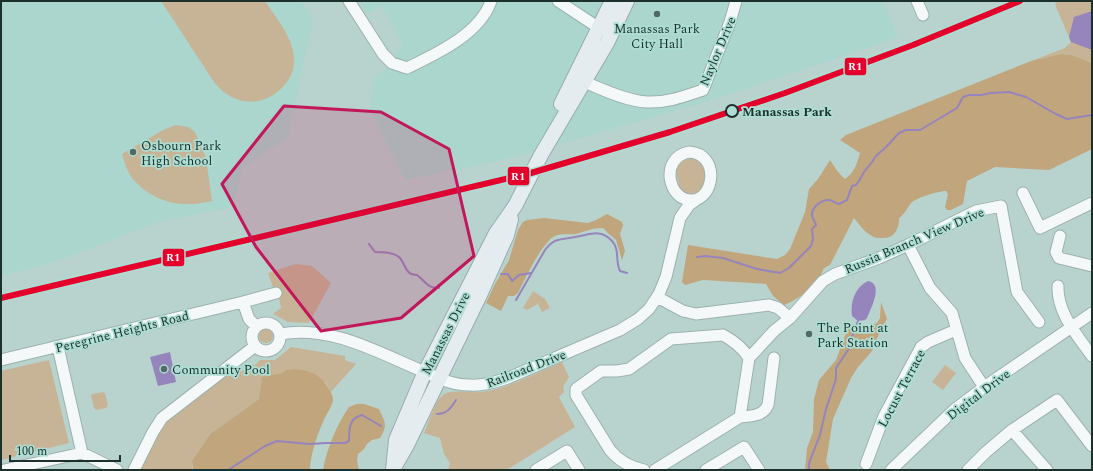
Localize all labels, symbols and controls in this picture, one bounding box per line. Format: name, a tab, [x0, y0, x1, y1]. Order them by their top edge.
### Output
marker: Manassas Park City Hall	[652, 9, 662, 19]
street label: Naylor Drive	[694, 13, 742, 89]
place label: Manassas Park City Hall	[614, 19, 700, 54]
line badge: R1	[844, 57, 867, 76]
text: R1	[848, 58, 862, 75]
place label: Manassas Park	[742, 102, 832, 122]
marker: Manassas Park	[725, 104, 739, 118]
place label: Osbourn Park High School	[141, 136, 221, 171]
marker: Osbourn Park High School	[128, 147, 138, 157]
line badge: R1	[507, 166, 530, 186]
text: R1	[511, 168, 525, 185]
street label: Russia Branch View Drive	[841, 202, 987, 279]
line badge: R1	[162, 248, 185, 267]
text: R1	[166, 249, 180, 266]
street label: Manassas Drive	[416, 288, 475, 378]
street label: Peregrine Heights Road	[53, 306, 191, 358]
place label: The Point at Park Station	[817, 318, 889, 353]
marker: The Point at Park Station	[804, 329, 814, 339]
street label: Railroad Drive	[484, 345, 569, 393]
street label: Locust Terrace	[873, 346, 931, 431]
place label: Community Pool	[172, 360, 270, 380]
marker: Community Pool	[159, 364, 169, 374]
street label: Digital Drive	[943, 364, 1015, 425]
scale bar	[10, 437, 120, 463]
text: 100 m	[16, 442, 47, 461]

